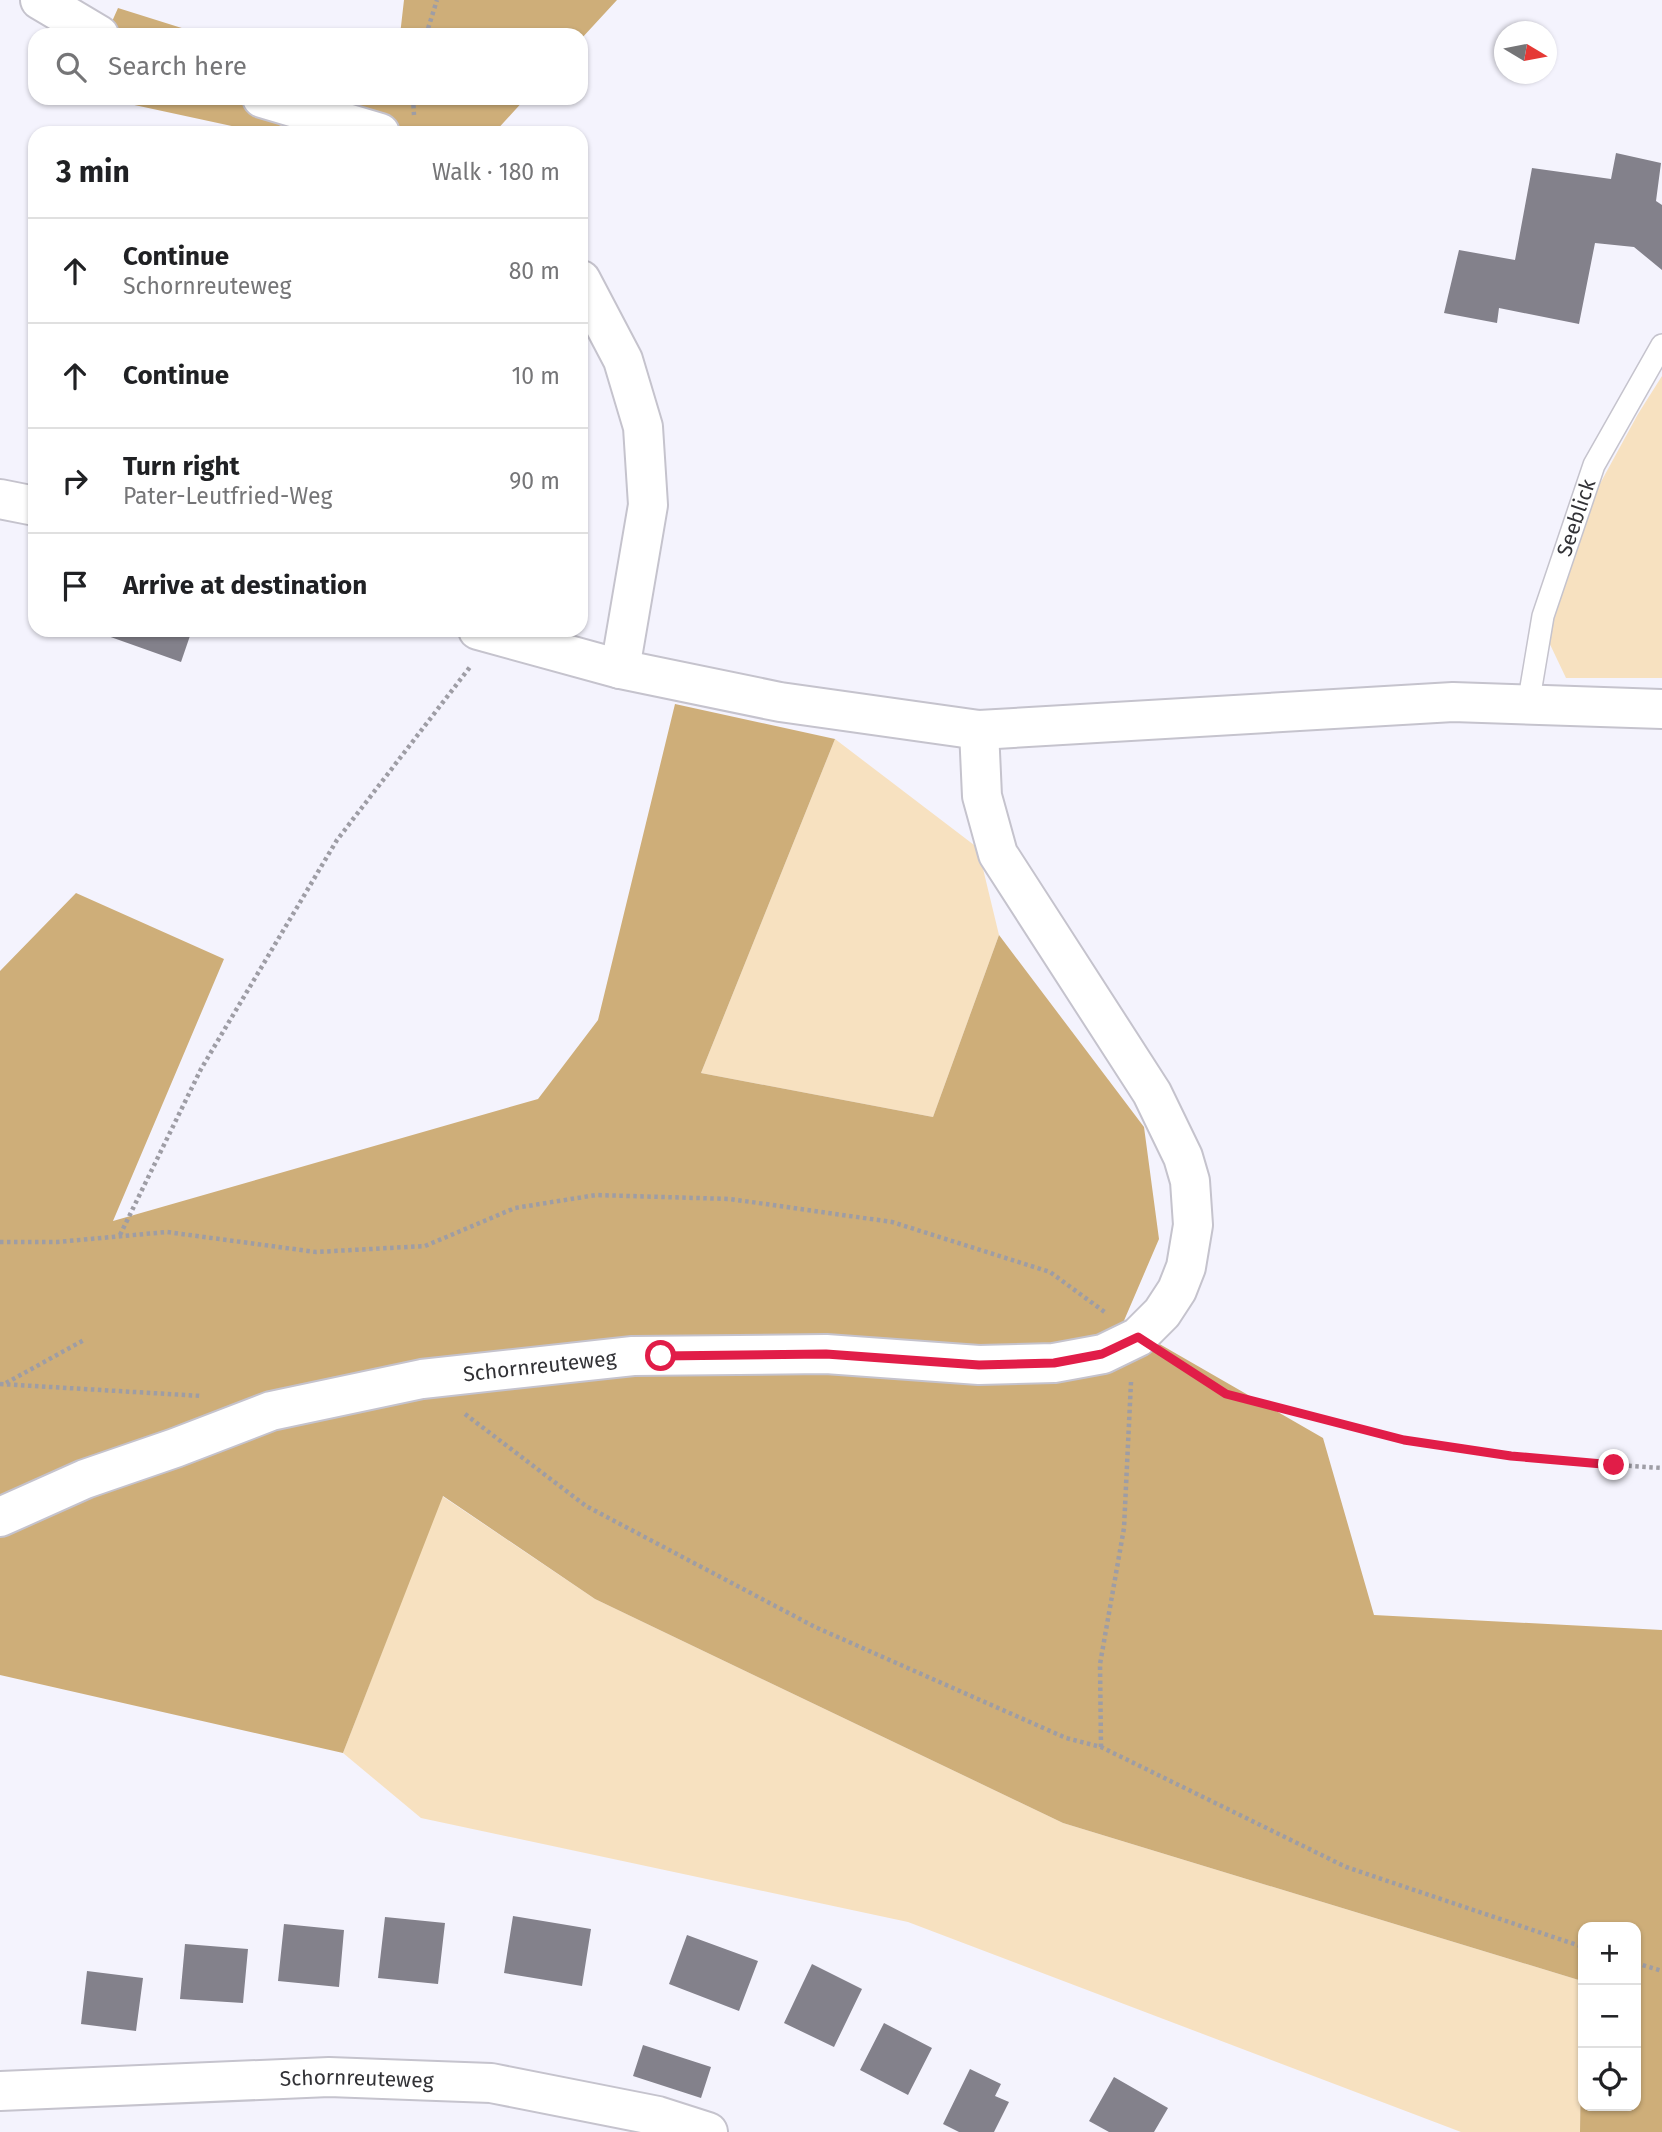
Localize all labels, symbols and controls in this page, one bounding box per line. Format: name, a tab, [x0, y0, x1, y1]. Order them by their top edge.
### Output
north arrow	[1494, 21, 1557, 84]
search box	[28, 28, 588, 105]
icon: search	[52, 48, 90, 86]
text: Search here	[108, 51, 247, 82]
text: 3 min	[56, 154, 130, 190]
text: Walk · 180 m	[432, 158, 560, 186]
text: Continue	[123, 241, 229, 272]
icon: ahead	[56, 252, 94, 290]
text: 80 m	[509, 257, 560, 285]
text: Schornreuteweg	[123, 272, 291, 300]
icon: ahead	[56, 357, 94, 395]
text: Continue	[123, 360, 229, 391]
text: 10 m	[511, 362, 560, 390]
text: Turn right	[123, 451, 240, 482]
icon: right	[56, 462, 94, 500]
text: 90 m	[509, 467, 560, 495]
street label: Seeblick	[1551, 476, 1601, 560]
text: Pater-Leutfried-Weg	[123, 482, 332, 510]
icon: arrive	[56, 567, 94, 605]
text: Arrive at destination	[123, 570, 367, 601]
route start	[645, 1340, 676, 1371]
street label: Schornreuteweg	[462, 1345, 618, 1387]
route end	[1598, 1449, 1629, 1480]
map controls	[1578, 1922, 1641, 2111]
button: +	[1578, 1922, 1641, 1985]
button: −	[1578, 1985, 1641, 2048]
button: locate	[1578, 2048, 1641, 2111]
street label: Schornreuteweg	[279, 2064, 434, 2094]

